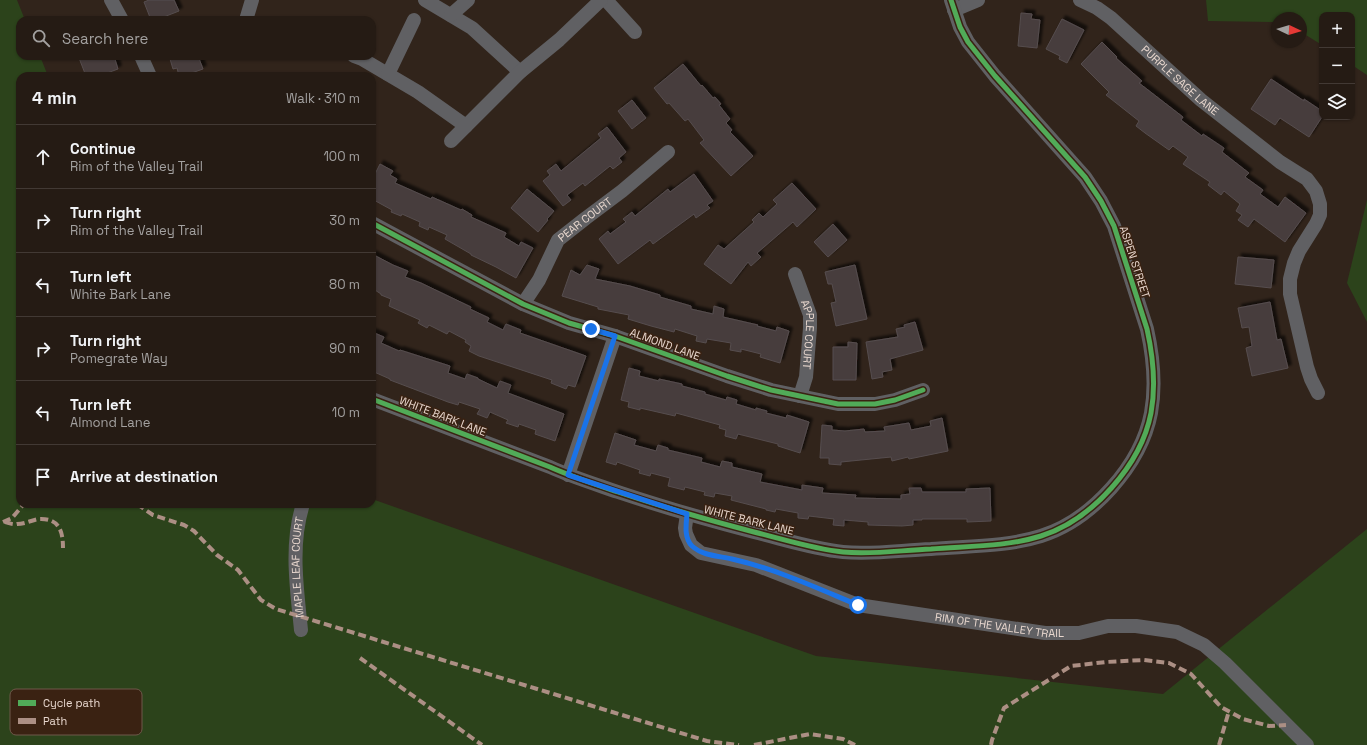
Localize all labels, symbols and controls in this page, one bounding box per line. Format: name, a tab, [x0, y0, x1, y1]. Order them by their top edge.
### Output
north arrow	[1271, 12, 1307, 48]
map controls	[1319, 12, 1355, 120]
button: +	[1319, 12, 1355, 48]
search box	[16, 16, 376, 60]
icon: search	[30, 27, 52, 49]
text: Search here	[62, 29, 148, 48]
street label: PURPLE SAGE LANE	[1138, 42, 1222, 118]
button: −	[1319, 48, 1355, 84]
button: layers	[1319, 84, 1355, 120]
text: 4 min	[32, 87, 77, 109]
text: Walk · 310 m	[286, 90, 360, 107]
text: Continue	[70, 139, 136, 158]
icon: ahead	[32, 146, 54, 168]
text: 100 m	[323, 148, 360, 165]
text: Rim of the Valley Trail	[70, 158, 203, 175]
street label: PEAR COURT	[555, 194, 615, 245]
text: Turn right	[70, 203, 141, 222]
icon: right	[32, 210, 54, 232]
text: 30 m	[329, 212, 360, 229]
text: Rim of the Valley Trail	[70, 222, 203, 239]
street label: ASPEN STREET	[1117, 224, 1153, 300]
text: Turn left	[70, 267, 132, 286]
icon: left	[32, 274, 54, 296]
text: 80 m	[329, 276, 360, 293]
text: White Bark Lane	[70, 286, 171, 303]
street label: APPLE COURT	[798, 298, 817, 370]
route end	[582, 320, 600, 338]
street label: ALMOND LANE	[628, 325, 702, 363]
text: Turn right	[70, 331, 141, 350]
icon: right	[32, 338, 54, 360]
text: 90 m	[329, 340, 360, 357]
text: Pomegrate Way	[70, 350, 168, 367]
street label: WHITE BARK LANE	[398, 393, 488, 439]
text: Turn left	[70, 395, 132, 414]
icon: left	[32, 402, 54, 424]
text: 10 m	[332, 404, 360, 421]
text: Almond Lane	[70, 414, 151, 431]
icon: arrive	[32, 466, 54, 488]
text: Arrive at destination	[70, 467, 218, 486]
street label: WHITE BARK LANE	[703, 502, 795, 538]
street label: MAPLE LEAF COURT	[288, 515, 307, 618]
route start	[849, 596, 867, 614]
street label: RIM OF THE VALLEY TRAIL	[934, 610, 1064, 640]
legend	[10, 689, 142, 735]
text: Cycle path	[43, 696, 100, 710]
text: Path	[43, 714, 67, 728]

